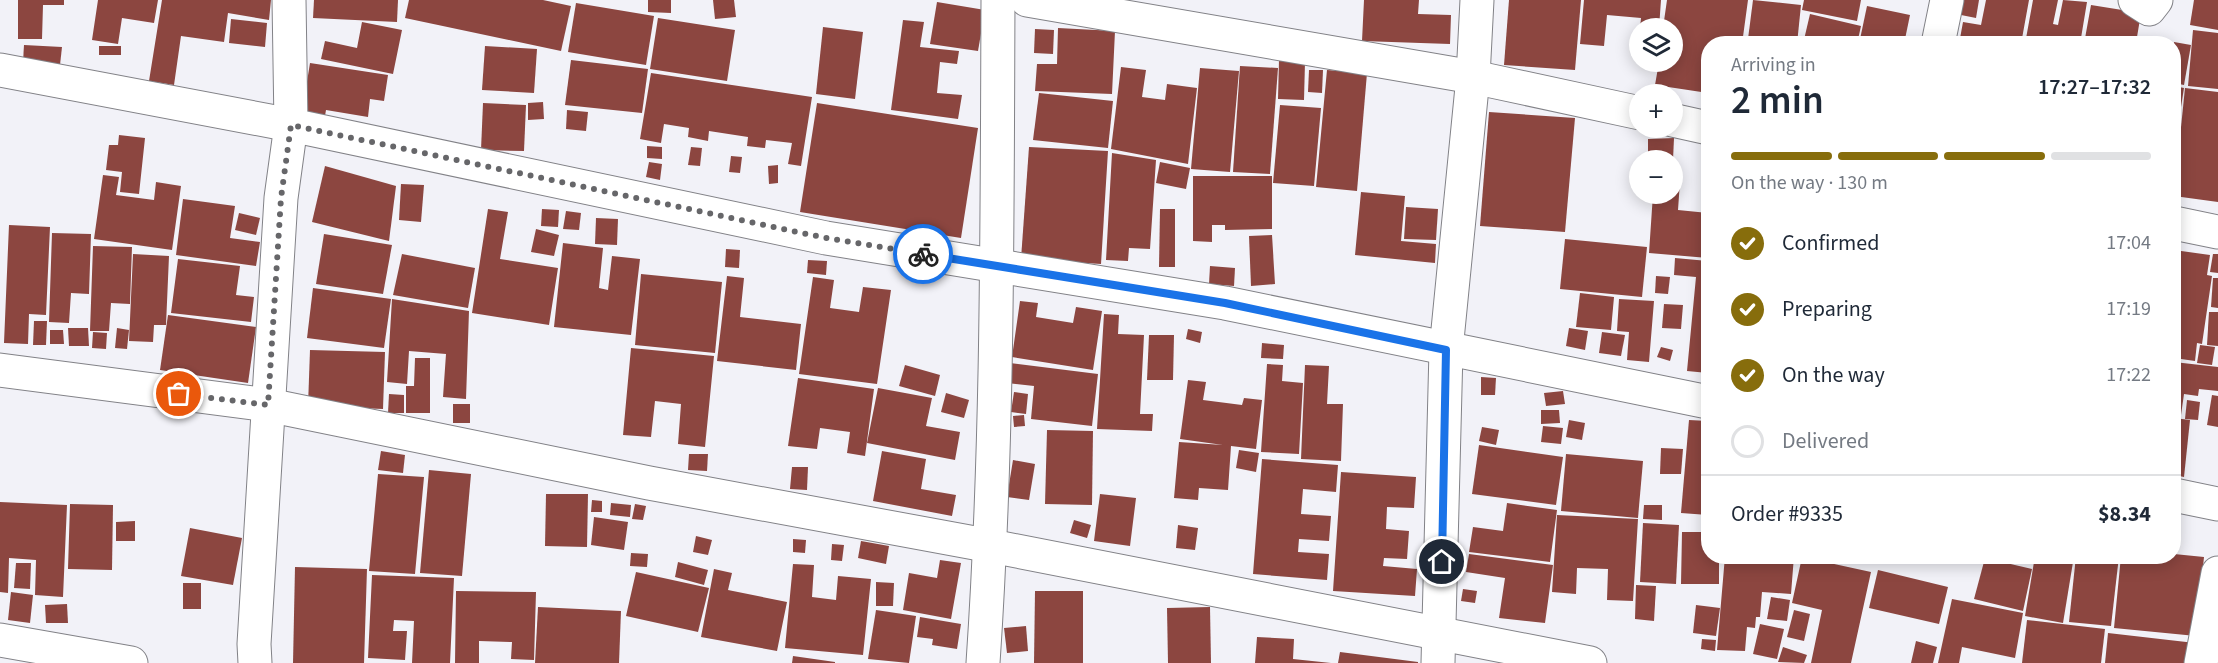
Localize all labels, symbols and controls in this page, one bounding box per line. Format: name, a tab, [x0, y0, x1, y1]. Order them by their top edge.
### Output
map controls	[1629, 18, 1683, 204]
button: layers	[1629, 18, 1683, 72]
text: Arriving in	[1731, 51, 1816, 79]
text: 17:27–17:32	[2038, 71, 2151, 103]
text: 2 min	[1731, 73, 1824, 129]
button: +	[1629, 84, 1683, 138]
button: −	[1629, 150, 1683, 204]
text: On the way · 130 m	[1731, 169, 1888, 197]
courier	[893, 224, 953, 284]
icon: check	[1731, 227, 1764, 260]
text: Confirmed	[1782, 227, 1879, 259]
text: 17:04	[2106, 229, 2151, 257]
icon: bike	[907, 238, 940, 271]
icon: check	[1731, 293, 1764, 326]
text: Preparing	[1782, 293, 1872, 325]
text: 17:19	[2106, 295, 2151, 323]
icon: check	[1731, 359, 1764, 392]
text: On the way	[1782, 359, 1885, 391]
text: 17:22	[2106, 361, 2151, 389]
pin	[153, 368, 204, 419]
icon: bag	[162, 377, 195, 410]
text: Delivered	[1782, 425, 1869, 457]
text: Order #9335	[1731, 498, 1843, 530]
text: $8.34	[2098, 498, 2151, 530]
pin	[1416, 536, 1467, 587]
icon: home	[1425, 545, 1458, 578]

